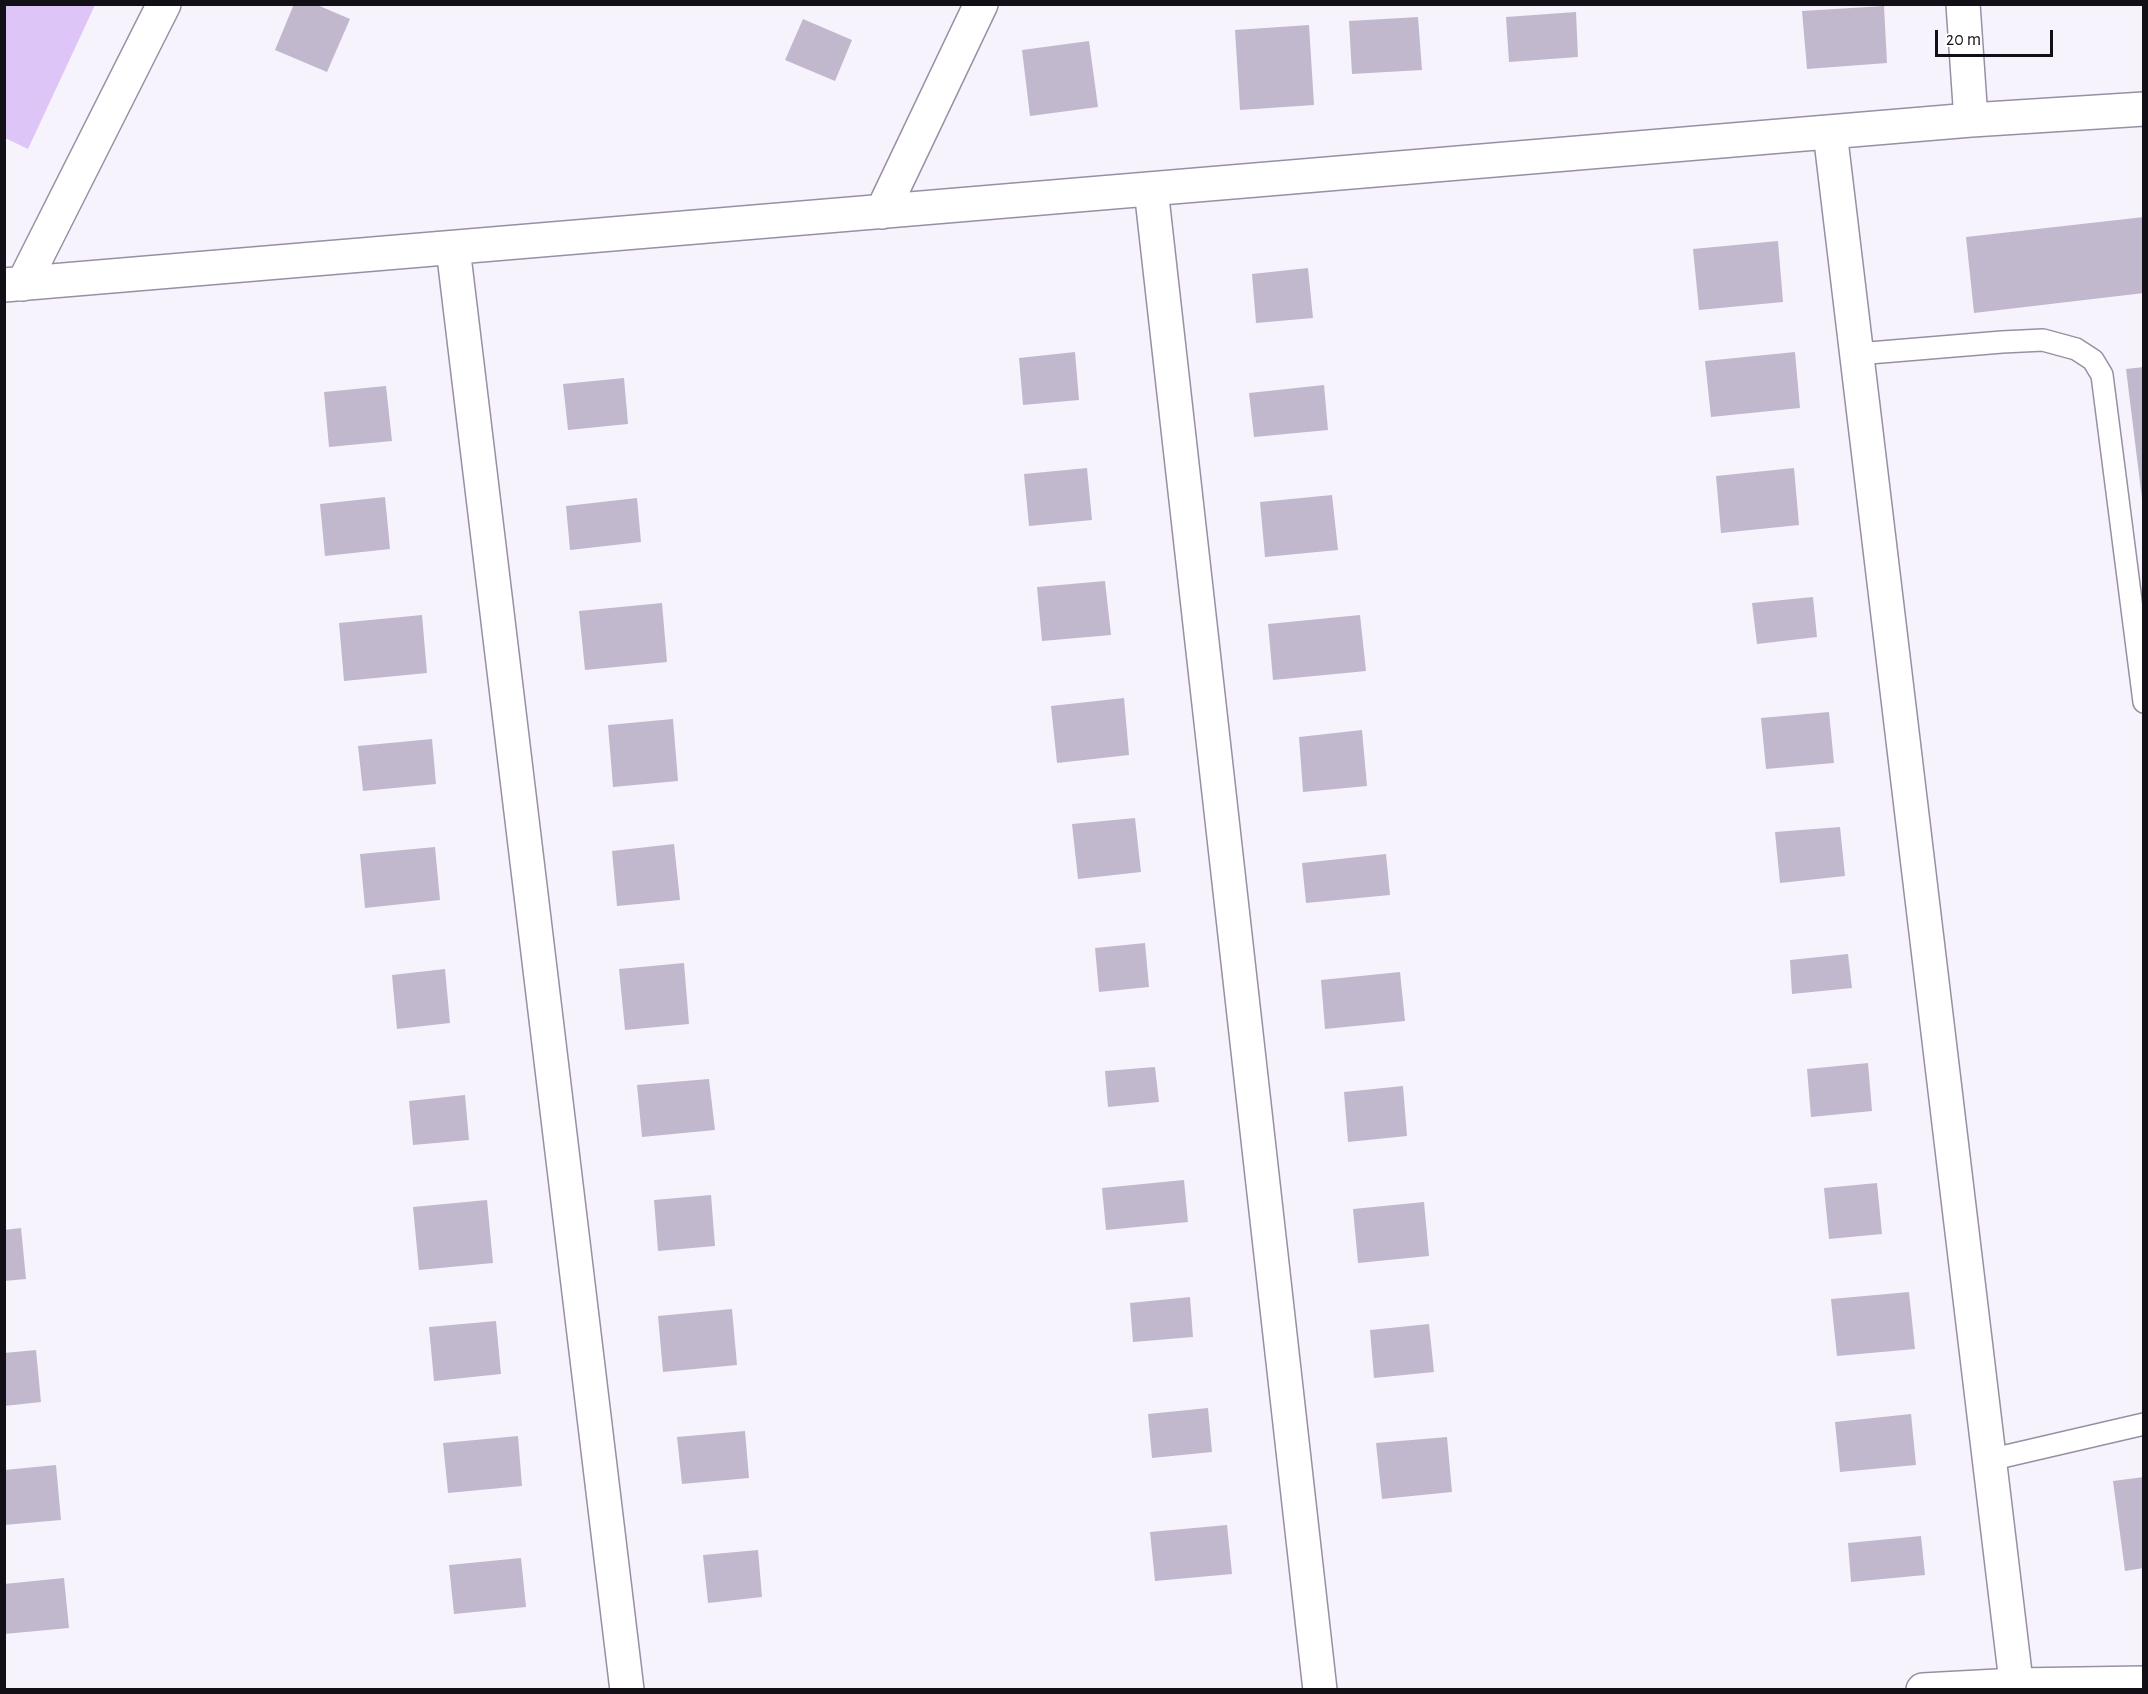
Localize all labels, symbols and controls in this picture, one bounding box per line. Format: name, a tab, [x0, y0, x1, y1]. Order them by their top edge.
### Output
scale bar	[1938, 18, 2056, 56]
text: 20 m	[1946, 31, 1981, 49]

